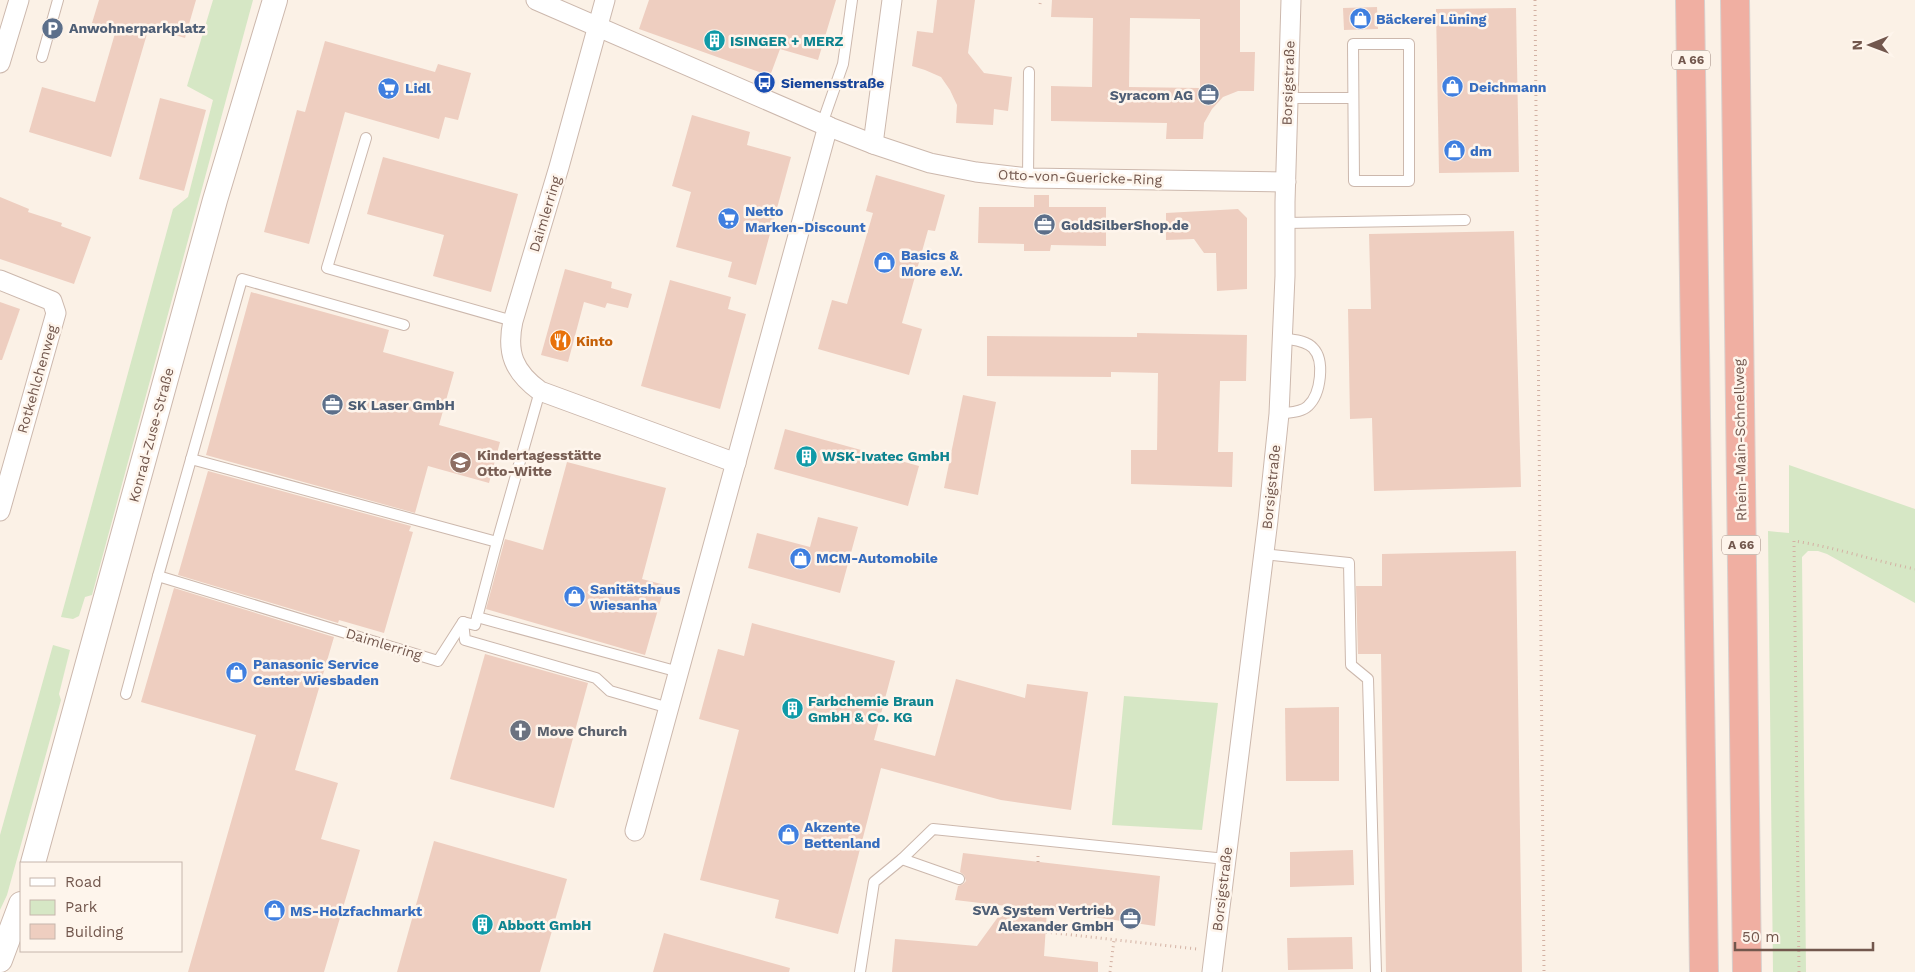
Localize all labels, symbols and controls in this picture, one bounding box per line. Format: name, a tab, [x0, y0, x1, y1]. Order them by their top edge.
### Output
shop icon: Bäckerei Lüning	[1348, 7, 1372, 31]
place label: Bäckerei Lüning	[1376, 11, 1487, 27]
parking icon: Anwohnerparkplatz	[41, 16, 65, 40]
place label: Anwohnerparkplatz	[69, 20, 206, 36]
north arrow	[1845, 20, 1895, 70]
building icon: ISINGER + MERZ	[702, 29, 726, 53]
place label: ISINGER + MERZ	[730, 33, 844, 49]
street label: Borsigstraße	[1279, 40, 1297, 126]
text: N	[1849, 40, 1865, 51]
road number: A 66	[1672, 50, 1710, 70]
bus stop icon: Siemensstraße	[753, 71, 777, 95]
place label: Siemensstraße	[781, 75, 884, 91]
shop icon: Deichmann	[1441, 75, 1465, 99]
supermarket icon: Lidl	[377, 76, 401, 100]
place label: Deichmann	[1469, 79, 1547, 95]
place label: Lidl	[405, 80, 431, 96]
office icon: Syracom AG	[1197, 83, 1221, 107]
place label: Syracom AG	[1110, 87, 1193, 103]
shop icon: dm	[1442, 139, 1466, 163]
place label: dm	[1470, 143, 1492, 159]
street label: Otto-von-Guericke-Ring	[998, 166, 1163, 188]
street label: Daimlerring	[526, 174, 564, 254]
place label: Netto Marken-Discount	[745, 203, 866, 235]
supermarket icon: Netto Marken-Discount	[717, 207, 741, 231]
office icon: GoldSilberShop.de	[1033, 213, 1057, 237]
place label: GoldSilberShop.de	[1061, 217, 1189, 233]
place label: Basics & More e.V.	[901, 247, 963, 279]
shop icon: Basics & More e.V.	[873, 251, 897, 275]
street label: Rotkehlchenweg	[14, 322, 60, 435]
restaurant icon: Kinto	[548, 329, 572, 353]
place label: Kinto	[576, 333, 613, 349]
street label: Rhein-Main-Schnellweg	[1731, 358, 1749, 521]
street label: Konrad-Zuse-Straße	[125, 366, 177, 504]
office icon: SK Laser GmbH	[320, 393, 344, 417]
place label: SK Laser GmbH	[348, 397, 455, 413]
building icon: WSK-Ivatec GmbH	[794, 444, 818, 468]
street label: Borsigstraße	[1259, 444, 1283, 530]
place label: Kindertagesstätte Otto-Witte	[477, 447, 601, 479]
place label: WSK-Ivatec GmbH	[822, 448, 950, 464]
school or university icon: Kindertagesstätte Otto-Witte	[449, 451, 473, 475]
road number: A 66	[1722, 536, 1760, 554]
shop icon: MCM-Automobile	[788, 546, 812, 570]
place label: MCM-Automobile	[816, 550, 938, 566]
place label: Sanitätshaus Wiesanha	[590, 581, 681, 613]
shop icon: Sanitätshaus Wiesanha	[562, 585, 586, 609]
street label: Daimlerring	[344, 625, 424, 663]
place label: Panasonic Service Center Wiesbaden	[253, 656, 379, 688]
shop icon: Panasonic Service Center Wiesbaden	[225, 660, 249, 684]
place label: Farbchemie Braun GmbH & Co. KG	[808, 693, 934, 725]
building icon: Farbchemie Braun GmbH & Co. KG	[780, 697, 804, 721]
church icon: Move Church	[509, 719, 533, 743]
place label: Move Church	[537, 723, 627, 739]
place label: Akzente Bettenland	[804, 819, 880, 851]
shop icon: Akzente Bettenland	[776, 823, 800, 847]
street label: Borsigstraße	[1209, 846, 1235, 932]
legend	[20, 862, 182, 952]
text: Road	[65, 873, 102, 891]
text: Park	[65, 898, 98, 916]
shop icon: MS-Holzfachmarkt	[262, 899, 286, 923]
place label: SVA System Vertrieb Alexander GmbH	[972, 902, 1114, 934]
place label: MS-Holzfachmarkt	[290, 903, 422, 919]
office icon: SVA System Vertrieb Alexander GmbH	[1118, 906, 1142, 930]
building icon: Abbott GmbH	[470, 913, 494, 937]
place label: Abbott GmbH	[498, 917, 592, 933]
scale bar	[1735, 920, 1872, 952]
text: Building	[65, 923, 123, 941]
text: 50 m	[1742, 928, 1779, 946]

